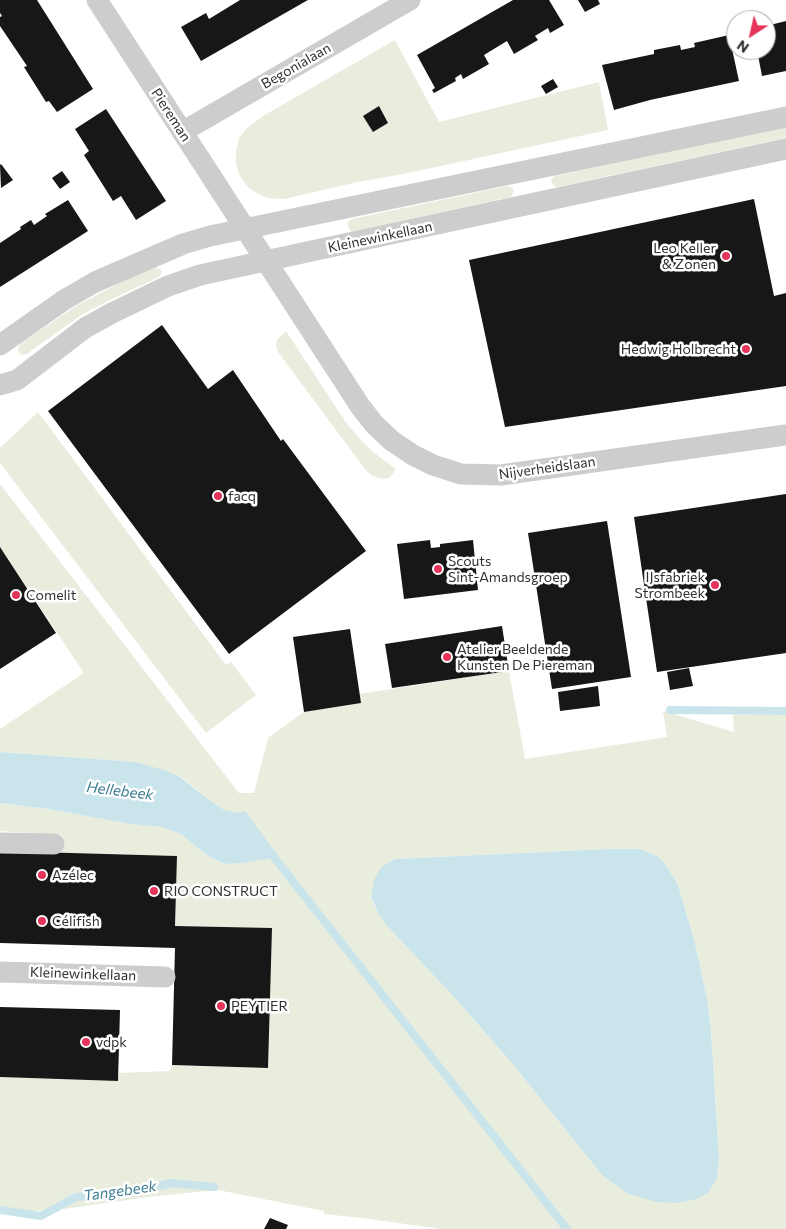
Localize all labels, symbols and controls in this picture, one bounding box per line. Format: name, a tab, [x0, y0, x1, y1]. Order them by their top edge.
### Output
north arrow	[726, 10, 776, 60]
text: N	[734, 37, 752, 57]
street label: Begonialaan	[258, 39, 334, 93]
street label: Piereman	[148, 85, 194, 145]
street label: Kleinewinkellaan	[326, 218, 434, 256]
place label: Leo Keller & Zonen	[653, 240, 716, 272]
marker: Leo Keller & Zonen	[720, 250, 732, 262]
place label: Hedwig Holbrecht	[621, 341, 736, 357]
marker: Hedwig Holbrecht	[740, 343, 752, 355]
street label: Nijverheidslaan	[498, 453, 596, 483]
place label: facq	[228, 488, 256, 504]
marker: facq	[212, 490, 224, 502]
place label: Scouts Sint-Amandsgroep	[448, 553, 568, 586]
marker: Scouts Sint-Amandsgroep	[432, 563, 444, 575]
place label: IJsfabriek Strombeek	[635, 569, 705, 602]
marker: IJsfabriek Strombeek	[709, 579, 721, 591]
place label: Comelit	[26, 587, 76, 603]
marker: Comelit	[10, 589, 22, 601]
place label: Atelier Beeldende Kunsten De Piereman	[457, 641, 593, 674]
marker: Atelier Beeldende Kunsten De Piereman	[441, 651, 453, 663]
water label: Hellebeek	[85, 778, 155, 804]
place label: Azélec	[52, 867, 94, 883]
marker: Azélec	[36, 869, 48, 881]
place label: RIO CONSTRUCT	[164, 883, 278, 899]
marker: RIO CONSTRUCT	[148, 885, 160, 897]
place label: Célifish	[52, 913, 100, 929]
marker: Célifish	[36, 915, 48, 927]
street label: Kleinewinkellaan	[30, 964, 136, 984]
place label: PEYTIER	[231, 998, 288, 1014]
marker: PEYTIER	[215, 1000, 227, 1012]
place label: vdpk	[96, 1034, 127, 1050]
marker: vdpk	[80, 1036, 92, 1048]
water label: Tangebeek	[82, 1177, 158, 1205]

